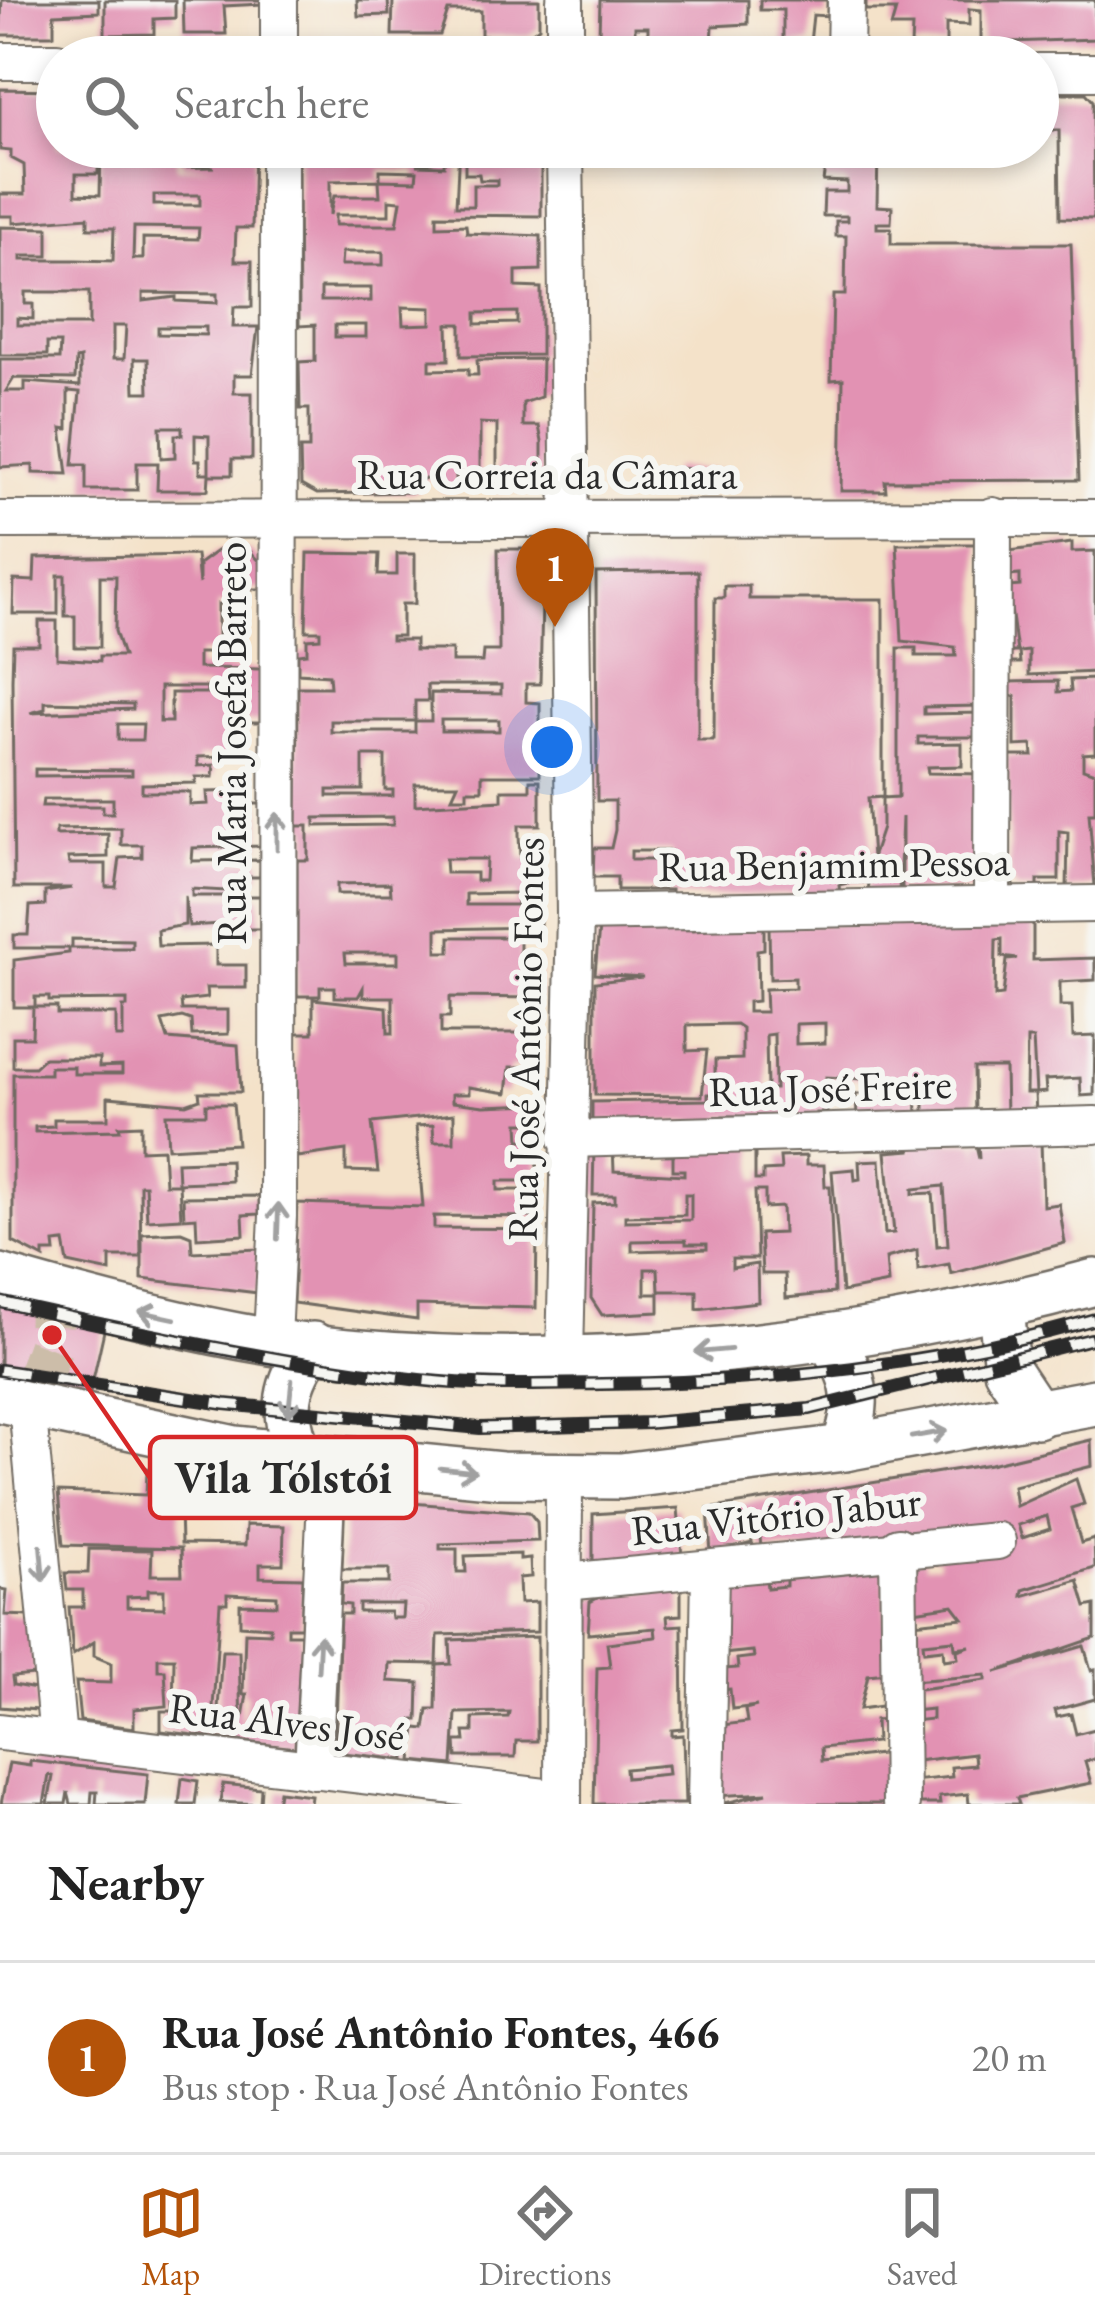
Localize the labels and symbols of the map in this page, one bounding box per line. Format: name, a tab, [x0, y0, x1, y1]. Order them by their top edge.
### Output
street label: Rua Correia da Câmara	[357, 447, 738, 502]
pin: 1	[516, 528, 594, 627]
street label: Rua Maria Josefa Barreto	[204, 542, 259, 944]
your location	[522, 717, 582, 777]
one-way arrow	[266, 812, 288, 851]
street label: Rua Benjamim Pessoa	[658, 833, 1011, 894]
street label: Rua José Antônio Fontes	[494, 837, 557, 1241]
street label: Rua José Freire	[707, 1056, 953, 1119]
one-way arrow	[266, 1202, 289, 1241]
one-way arrow	[138, 1302, 176, 1325]
one-way arrow	[694, 1340, 733, 1363]
one-way arrow	[278, 1377, 301, 1416]
one-way arrow	[908, 1422, 947, 1445]
callout: Vila Tólstói	[150, 1437, 416, 1518]
text: Vila Tólstói	[174, 1448, 392, 1506]
one-way arrow	[438, 1459, 477, 1482]
street label: Rua Vitório Jabur	[628, 1473, 924, 1558]
one-way arrow	[31, 1543, 54, 1582]
one-way arrow	[308, 1634, 331, 1673]
street label: Rua Alves José	[166, 1680, 408, 1763]

